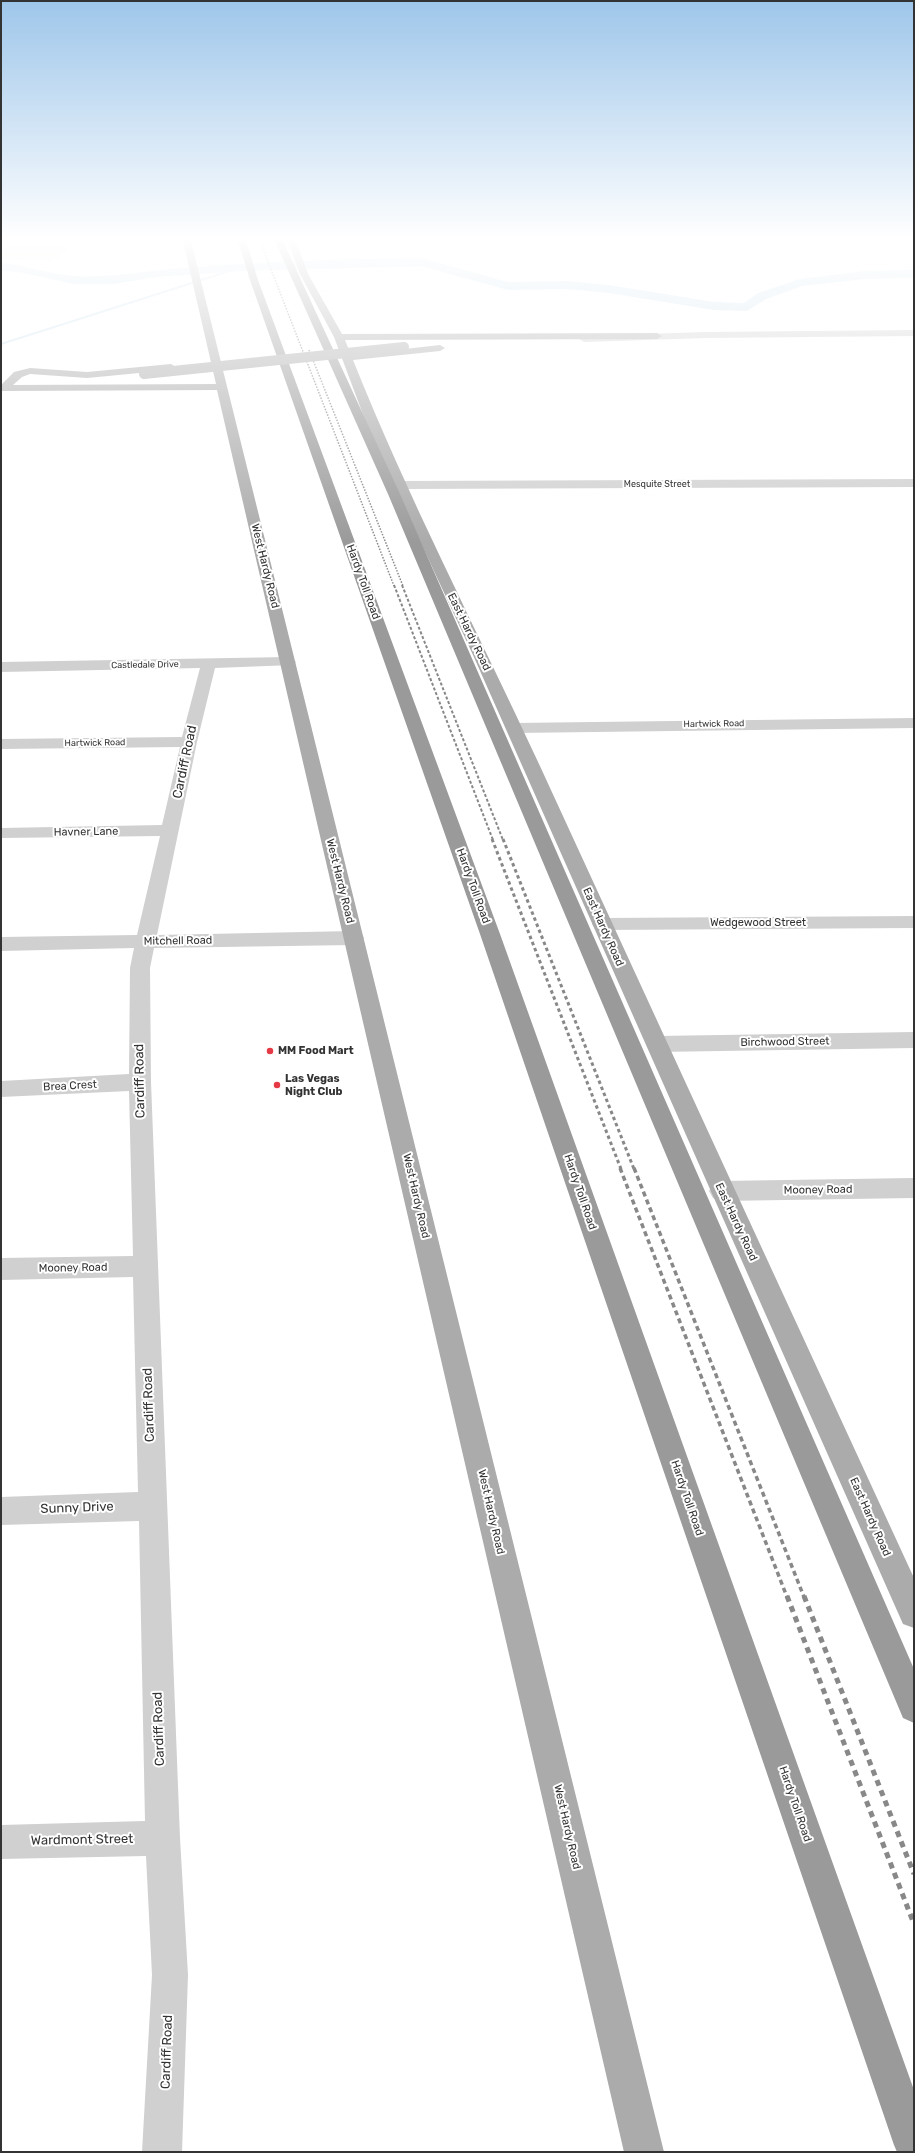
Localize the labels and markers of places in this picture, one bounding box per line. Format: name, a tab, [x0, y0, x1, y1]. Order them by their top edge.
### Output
place label: MM Food Mart	[278, 1044, 354, 1058]
marker: MM Food Mart	[265, 1046, 275, 1056]
place label: Las Vegas Night Club	[285, 1072, 342, 1098]
marker: Las Vegas Night Club	[272, 1080, 282, 1090]

